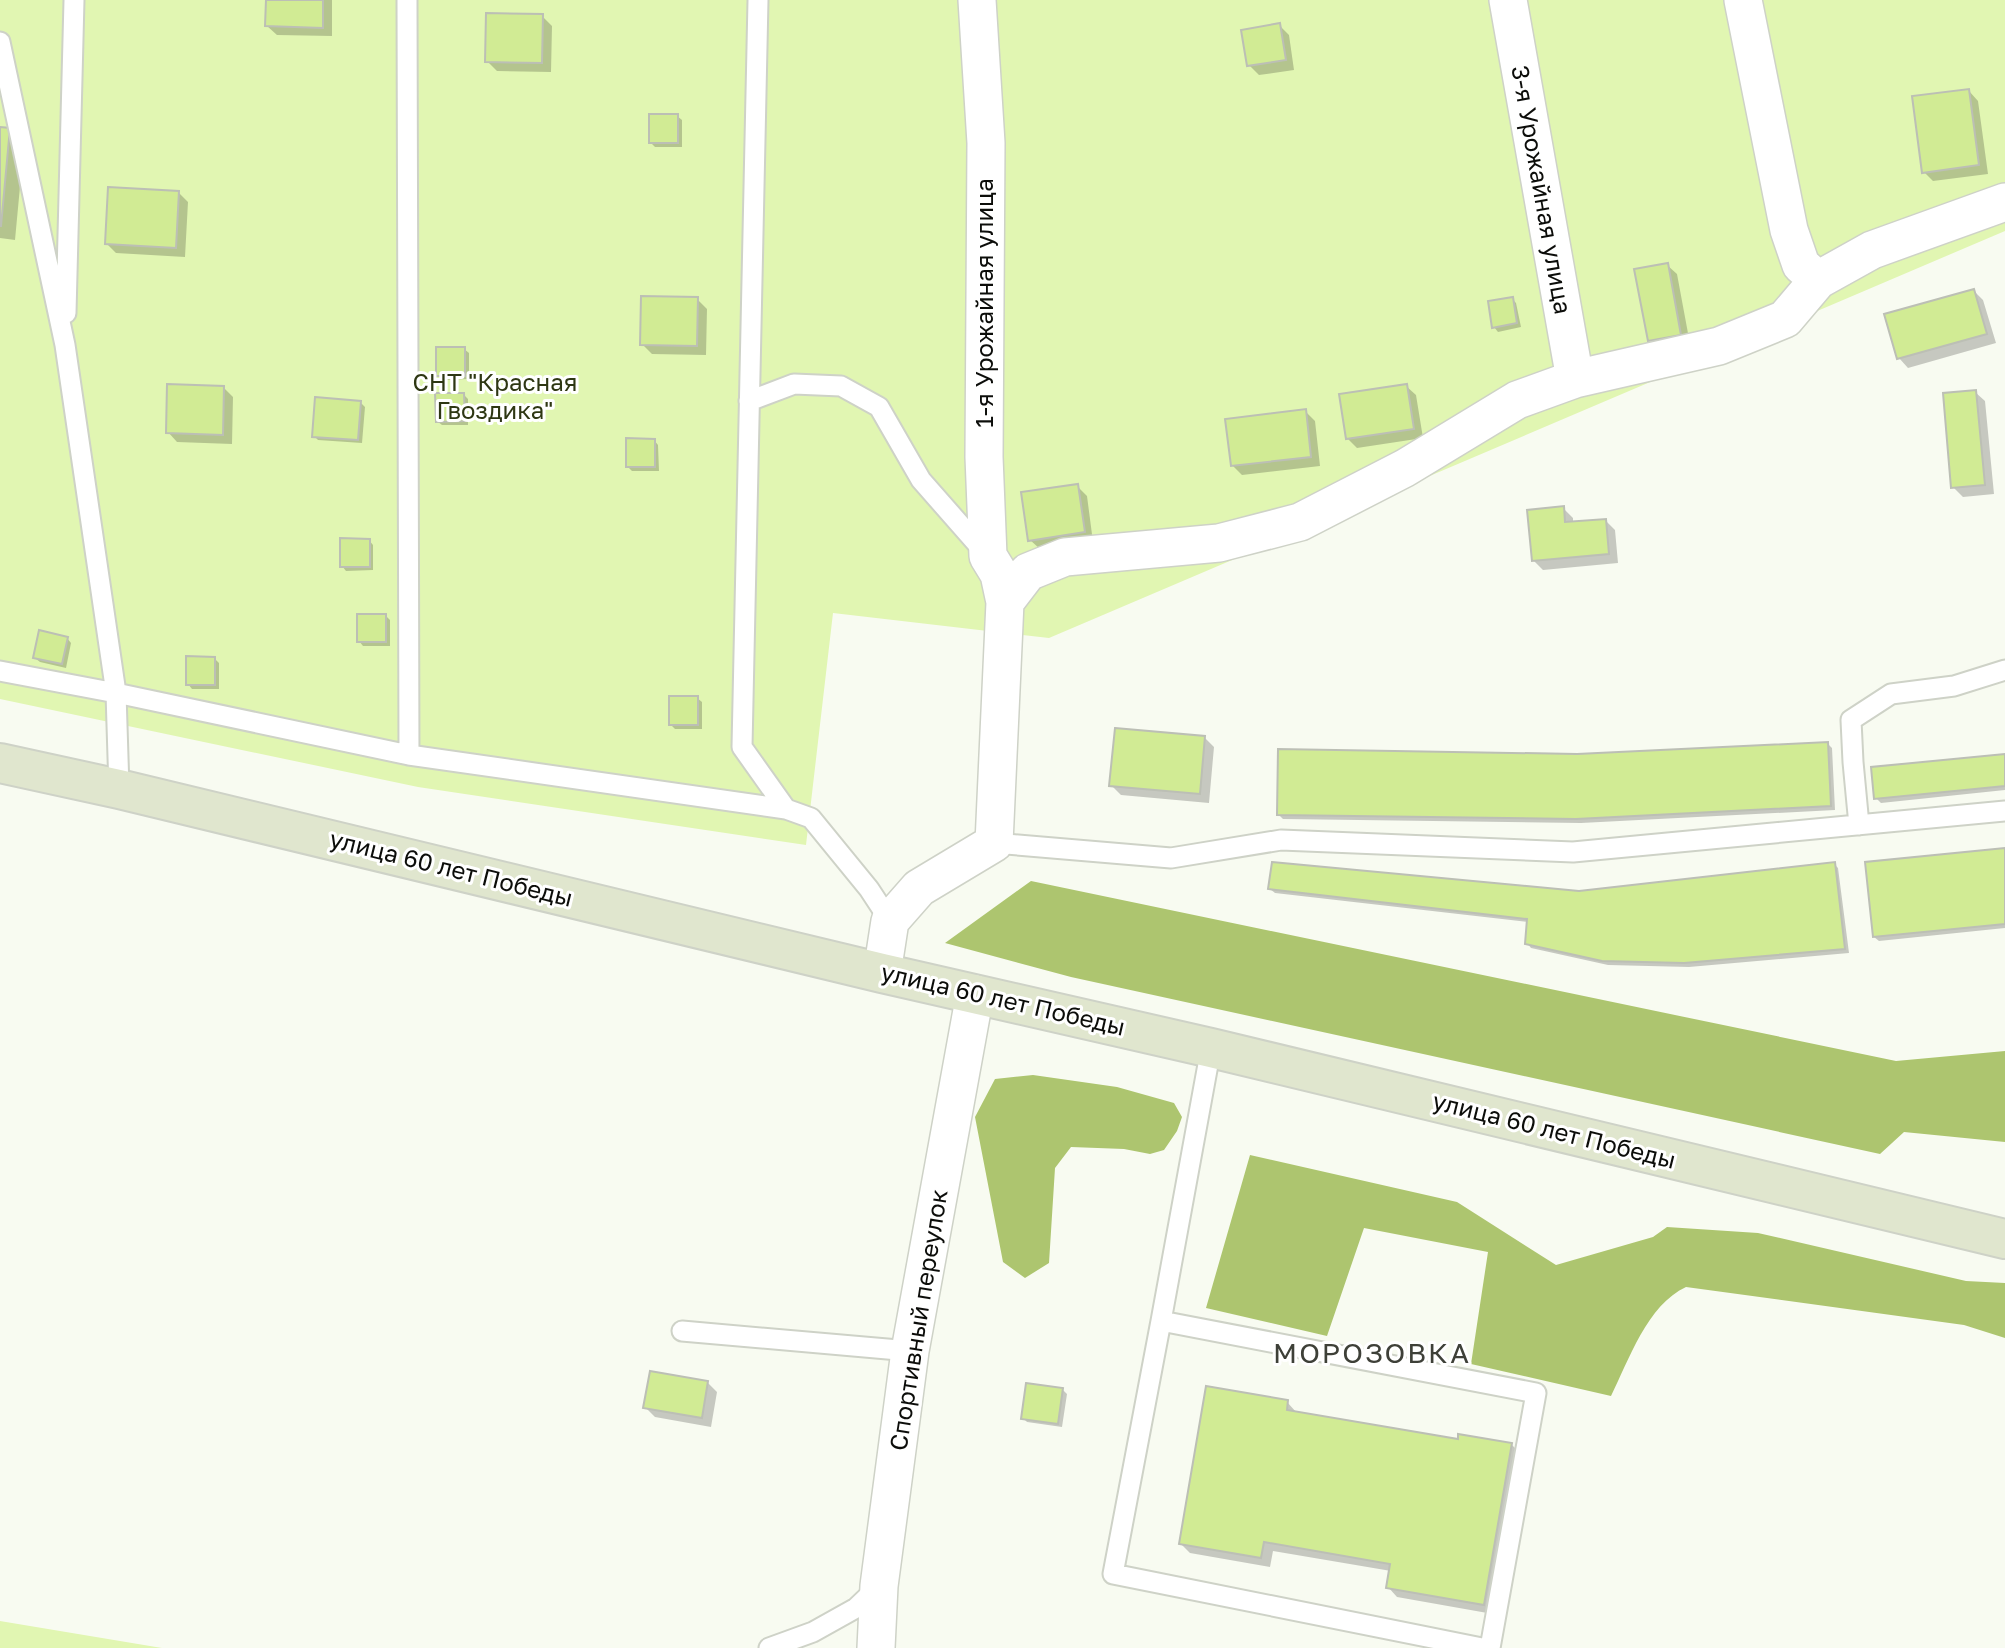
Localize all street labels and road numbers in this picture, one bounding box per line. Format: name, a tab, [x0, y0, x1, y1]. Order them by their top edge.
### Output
street label: 3-я Урожайная улица	[1506, 63, 1579, 316]
street label: 1-я Урожайная улица	[969, 178, 998, 428]
street label: улица 60 лет Победы	[327, 823, 576, 912]
street label: улица 60 лет Победы	[878, 956, 1128, 1041]
street label: улица 60 лет Победы	[1430, 1085, 1679, 1174]
street label: Спортивный переулок	[883, 1187, 953, 1452]

